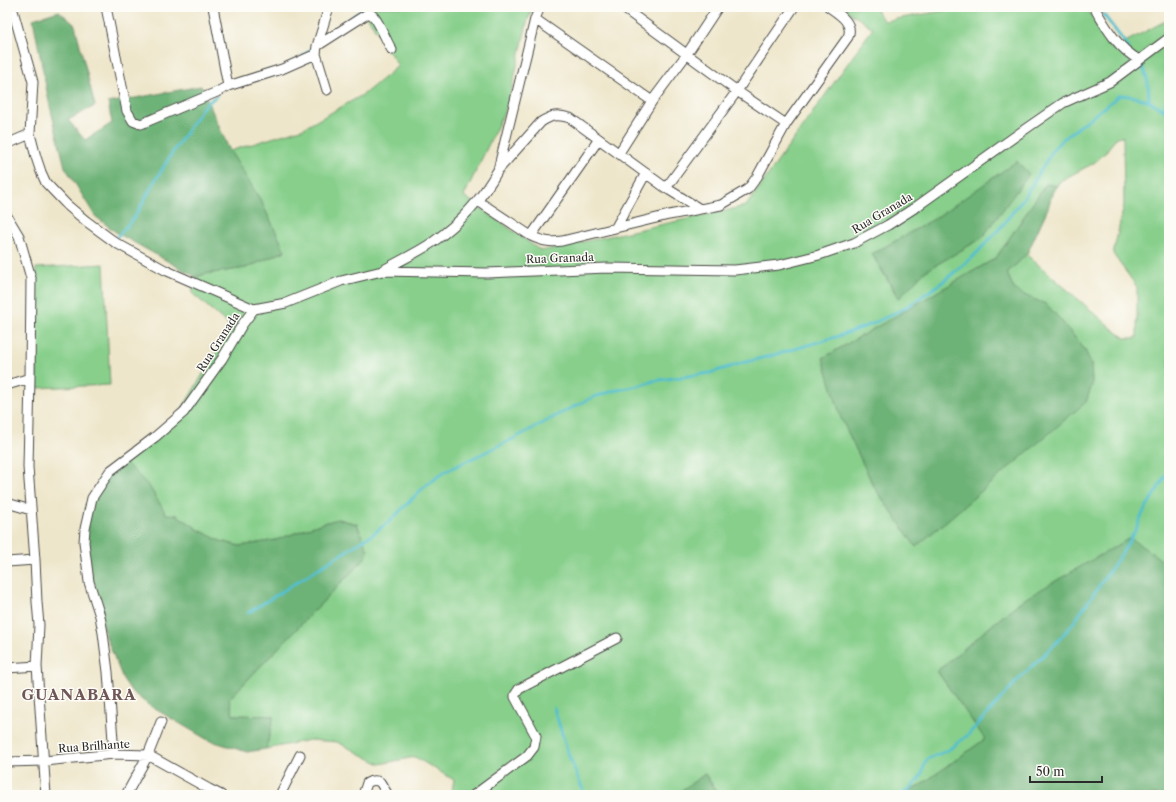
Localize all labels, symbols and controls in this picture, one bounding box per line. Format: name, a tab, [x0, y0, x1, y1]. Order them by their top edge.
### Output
street label: Rua Granada	[849, 189, 915, 236]
street label: Rua Granada	[526, 250, 594, 266]
street label: Rua Granada	[194, 310, 242, 374]
district label: GUANABARA	[22, 685, 137, 704]
street label: Rua Brilhante	[58, 737, 130, 755]
scale bar	[1030, 758, 1102, 784]
text: 50 m	[1036, 764, 1065, 779]

